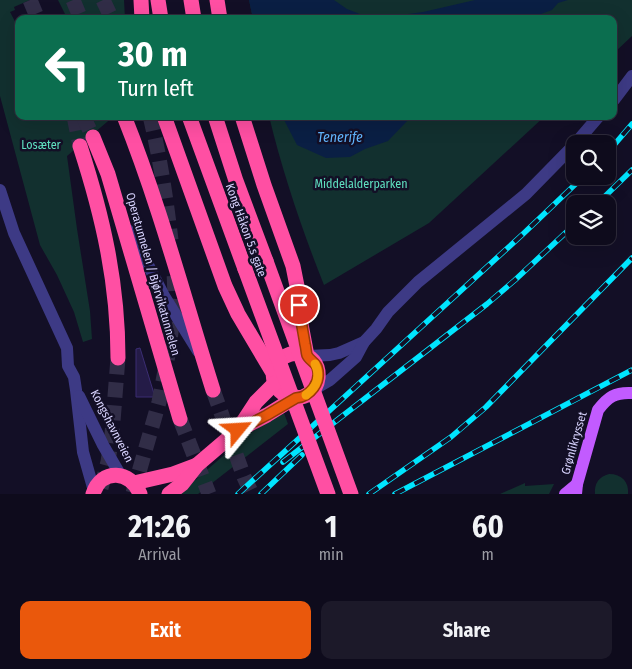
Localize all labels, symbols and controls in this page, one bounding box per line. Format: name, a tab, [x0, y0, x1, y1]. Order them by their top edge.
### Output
text: 30 m	[118, 33, 188, 75]
icon: left	[35, 35, 100, 100]
text: Turn left	[118, 75, 194, 102]
water label: Tenerife	[317, 129, 363, 146]
map controls	[566, 135, 616, 245]
button: search	[566, 135, 616, 185]
park label: Losæter	[21, 138, 62, 152]
park label: Middelalderparken	[315, 177, 407, 191]
street label: Kong Håkon 5.s gate	[223, 181, 269, 279]
street label: Operatunnelen / Bjørvikatunnelen	[123, 191, 183, 357]
button: layers	[566, 195, 616, 245]
pin	[278, 284, 320, 326]
icon: arrive	[285, 291, 313, 319]
street label: Kongshavnveien	[88, 387, 136, 465]
position arrow	[211, 403, 263, 455]
street label: Grønlikrysset	[558, 410, 590, 476]
text: 21:26	[128, 509, 191, 545]
text: 1	[325, 509, 338, 545]
text: 60	[472, 509, 504, 545]
text: Arrival	[138, 545, 181, 564]
text: min	[319, 545, 344, 564]
text: m	[482, 545, 494, 564]
button: Exit	[20, 601, 311, 659]
button: Share	[321, 601, 612, 659]

